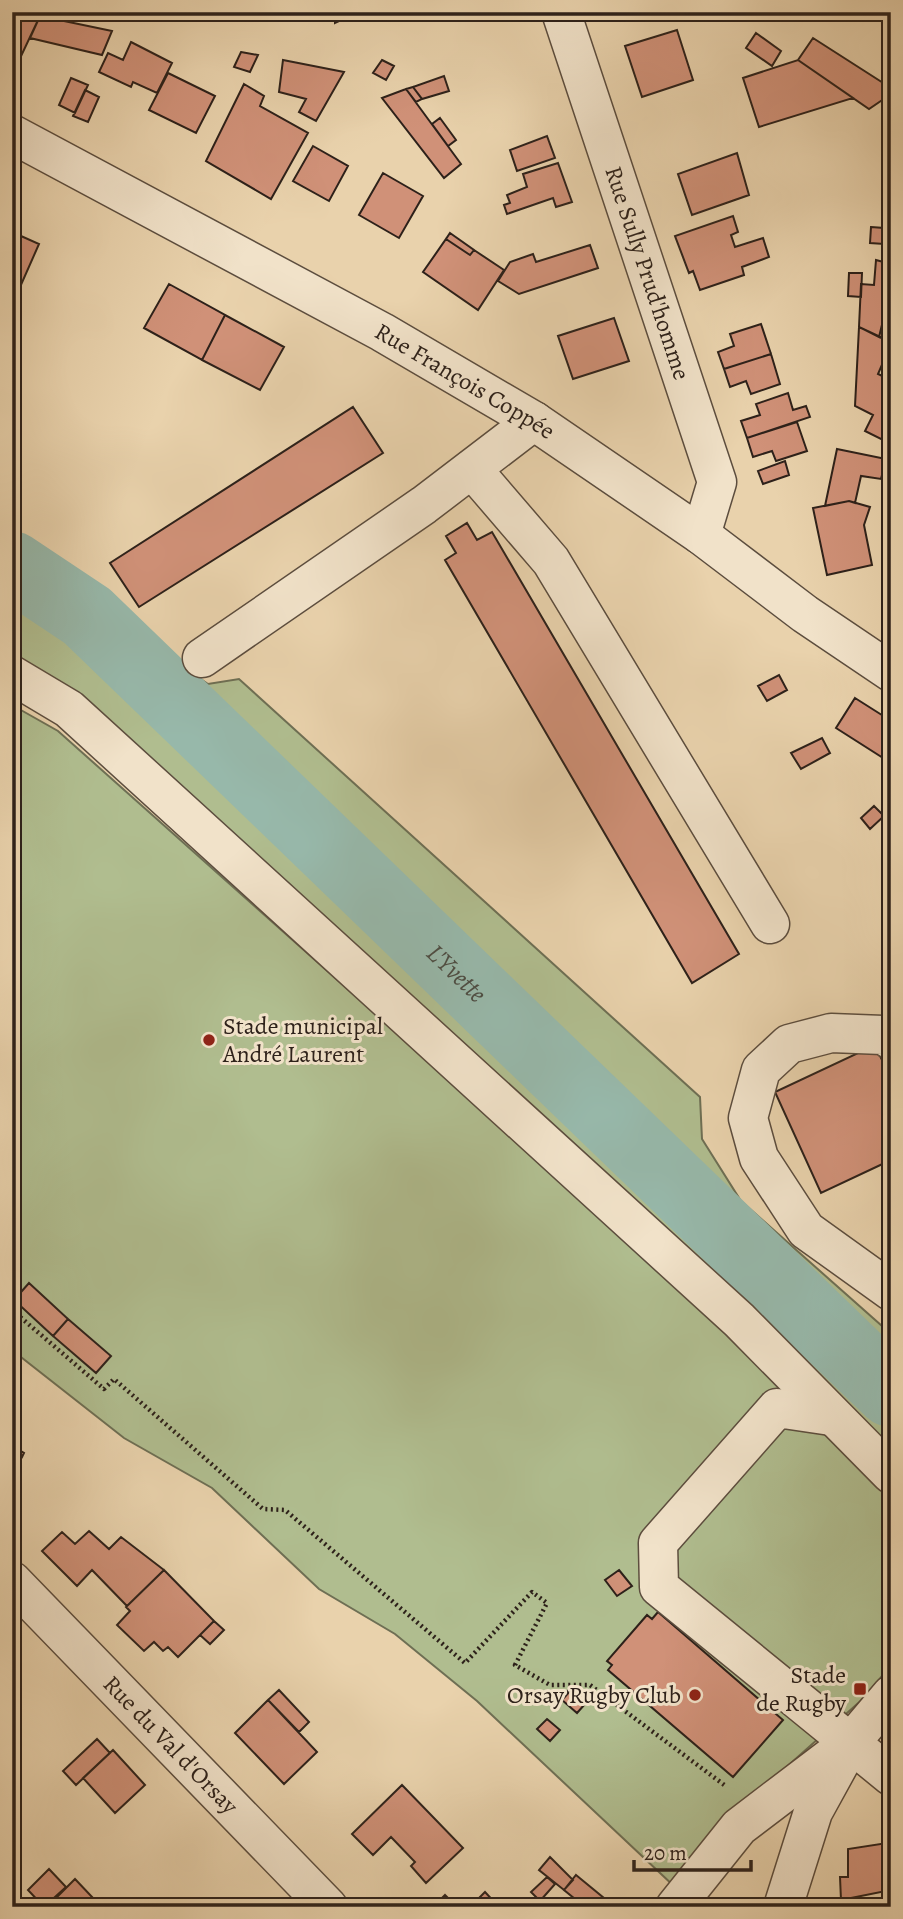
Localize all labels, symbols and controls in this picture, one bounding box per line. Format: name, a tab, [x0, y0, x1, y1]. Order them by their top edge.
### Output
street label: Rue Sully Prud'homme	[597, 162, 698, 384]
street label: Rue François Coppée	[369, 315, 561, 447]
water label: L'Yvette	[419, 936, 494, 1010]
place label: Stade municipal André Laurent	[222, 1010, 383, 1070]
marker: Stade municipal André Laurent	[201, 1032, 217, 1048]
place label: Stade de Rugby	[756, 1659, 846, 1719]
street label: Rue du Val d'Orsay	[96, 1668, 246, 1821]
place label: Orsay Rugby Club	[507, 1679, 681, 1711]
marker: Stade de Rugby	[852, 1681, 868, 1697]
marker: Orsay Rugby Club	[687, 1687, 703, 1703]
scale bar	[634, 1828, 751, 1872]
text: 20 m	[644, 1839, 687, 1867]

